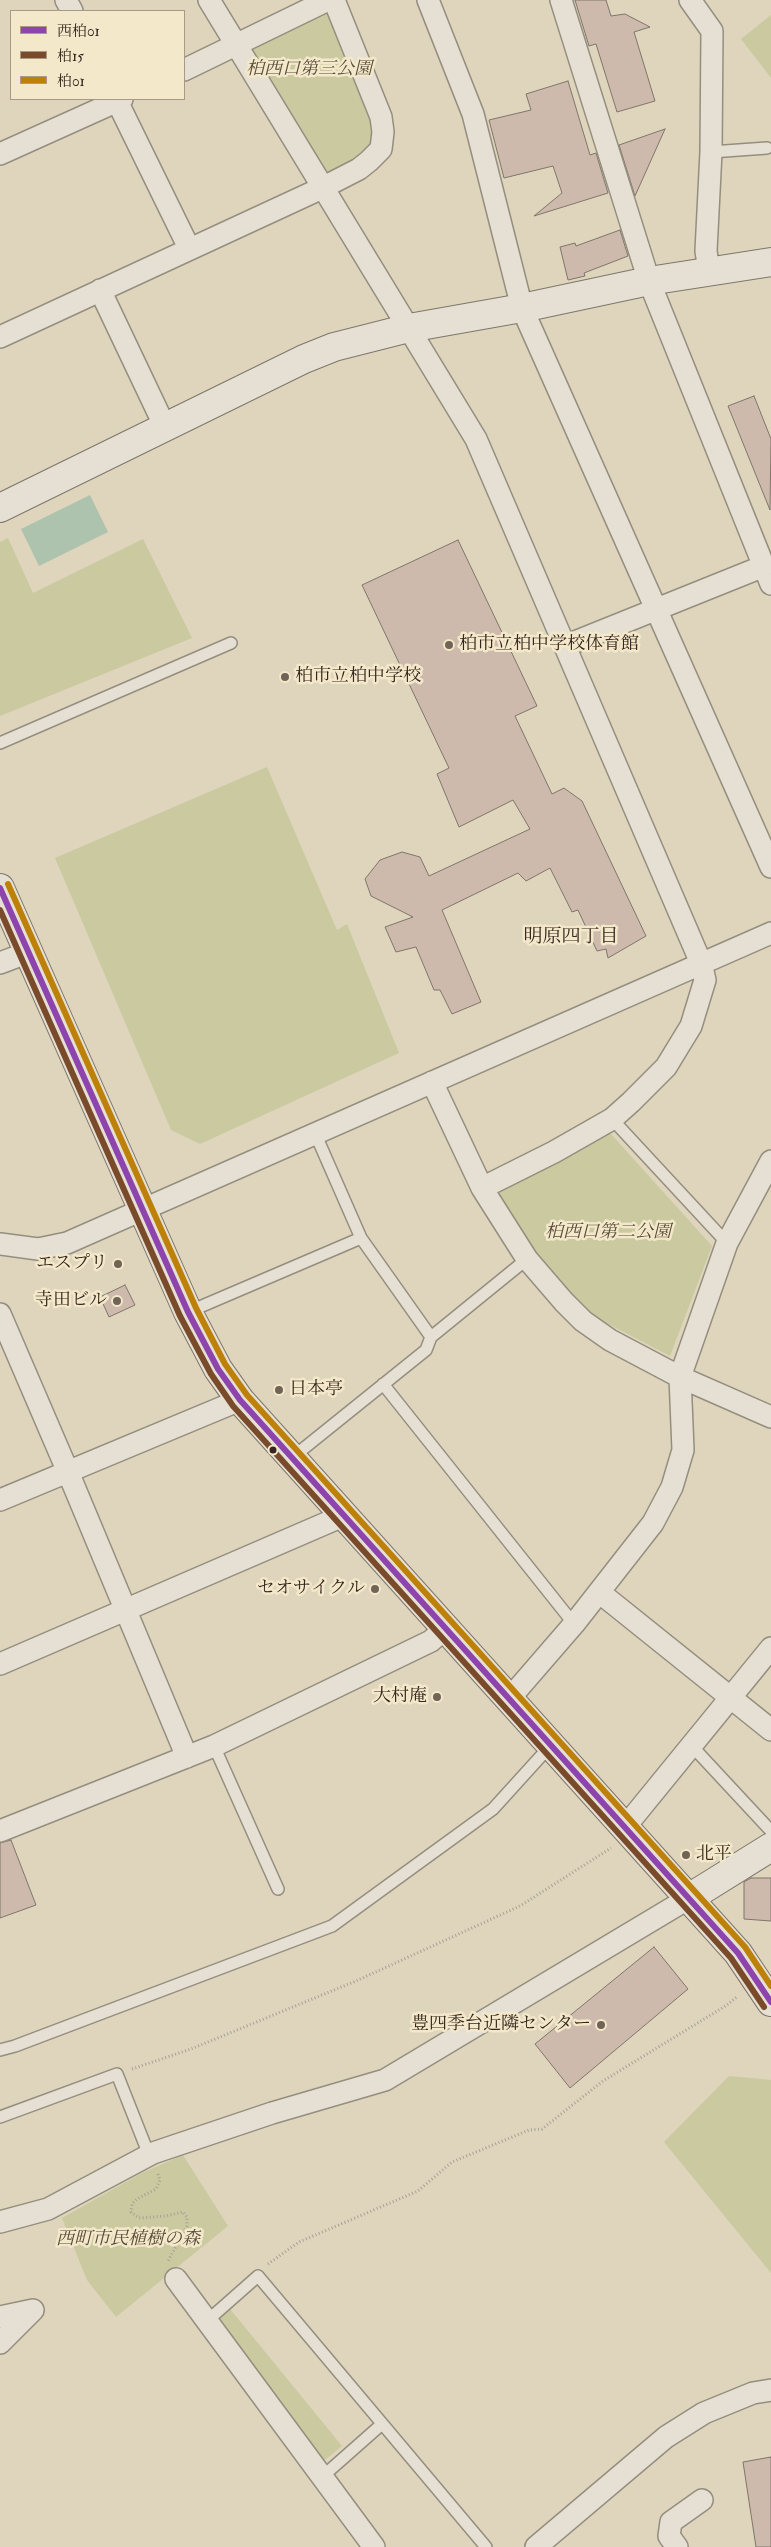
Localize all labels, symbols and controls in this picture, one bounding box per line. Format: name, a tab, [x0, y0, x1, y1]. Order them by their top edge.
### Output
legend	[10, 10, 185, 100]
text: 西柏01	[57, 22, 100, 41]
text: 柏15	[57, 47, 84, 66]
park label: 柏西口第三公園	[246, 59, 372, 81]
text: 柏01	[57, 72, 85, 91]
place label: 柏市立柏中学校体育館	[459, 634, 639, 656]
marker: 柏市立柏中学校体育館	[443, 639, 455, 651]
place label: 柏市立柏中学校	[295, 666, 421, 688]
marker: 柏市立柏中学校	[279, 671, 291, 683]
district label: 明原四丁目	[524, 927, 618, 949]
park label: 柏西口第二公園	[545, 1222, 671, 1244]
place label: エスプリ	[36, 1253, 108, 1275]
marker: エスプリ	[112, 1258, 124, 1270]
place label: 寺田ビル	[35, 1290, 107, 1312]
marker: 寺田ビル	[111, 1295, 123, 1307]
place label: 日本亭	[289, 1379, 343, 1401]
marker: 日本亭	[273, 1384, 285, 1396]
unlabelled marker	[268, 1445, 278, 1455]
place label: セオサイクル	[257, 1578, 365, 1600]
marker: セオサイクル	[369, 1583, 381, 1595]
place label: 大村庵	[373, 1686, 427, 1708]
marker: 大村庵	[431, 1691, 443, 1703]
place label: 北平	[696, 1844, 732, 1866]
marker: 北平	[680, 1849, 692, 1861]
place label: 豊四季台近隣センター	[411, 2014, 591, 2036]
marker: 豊四季台近隣センター	[595, 2019, 607, 2031]
park label: 西町市民植樹の森	[56, 2229, 200, 2251]

